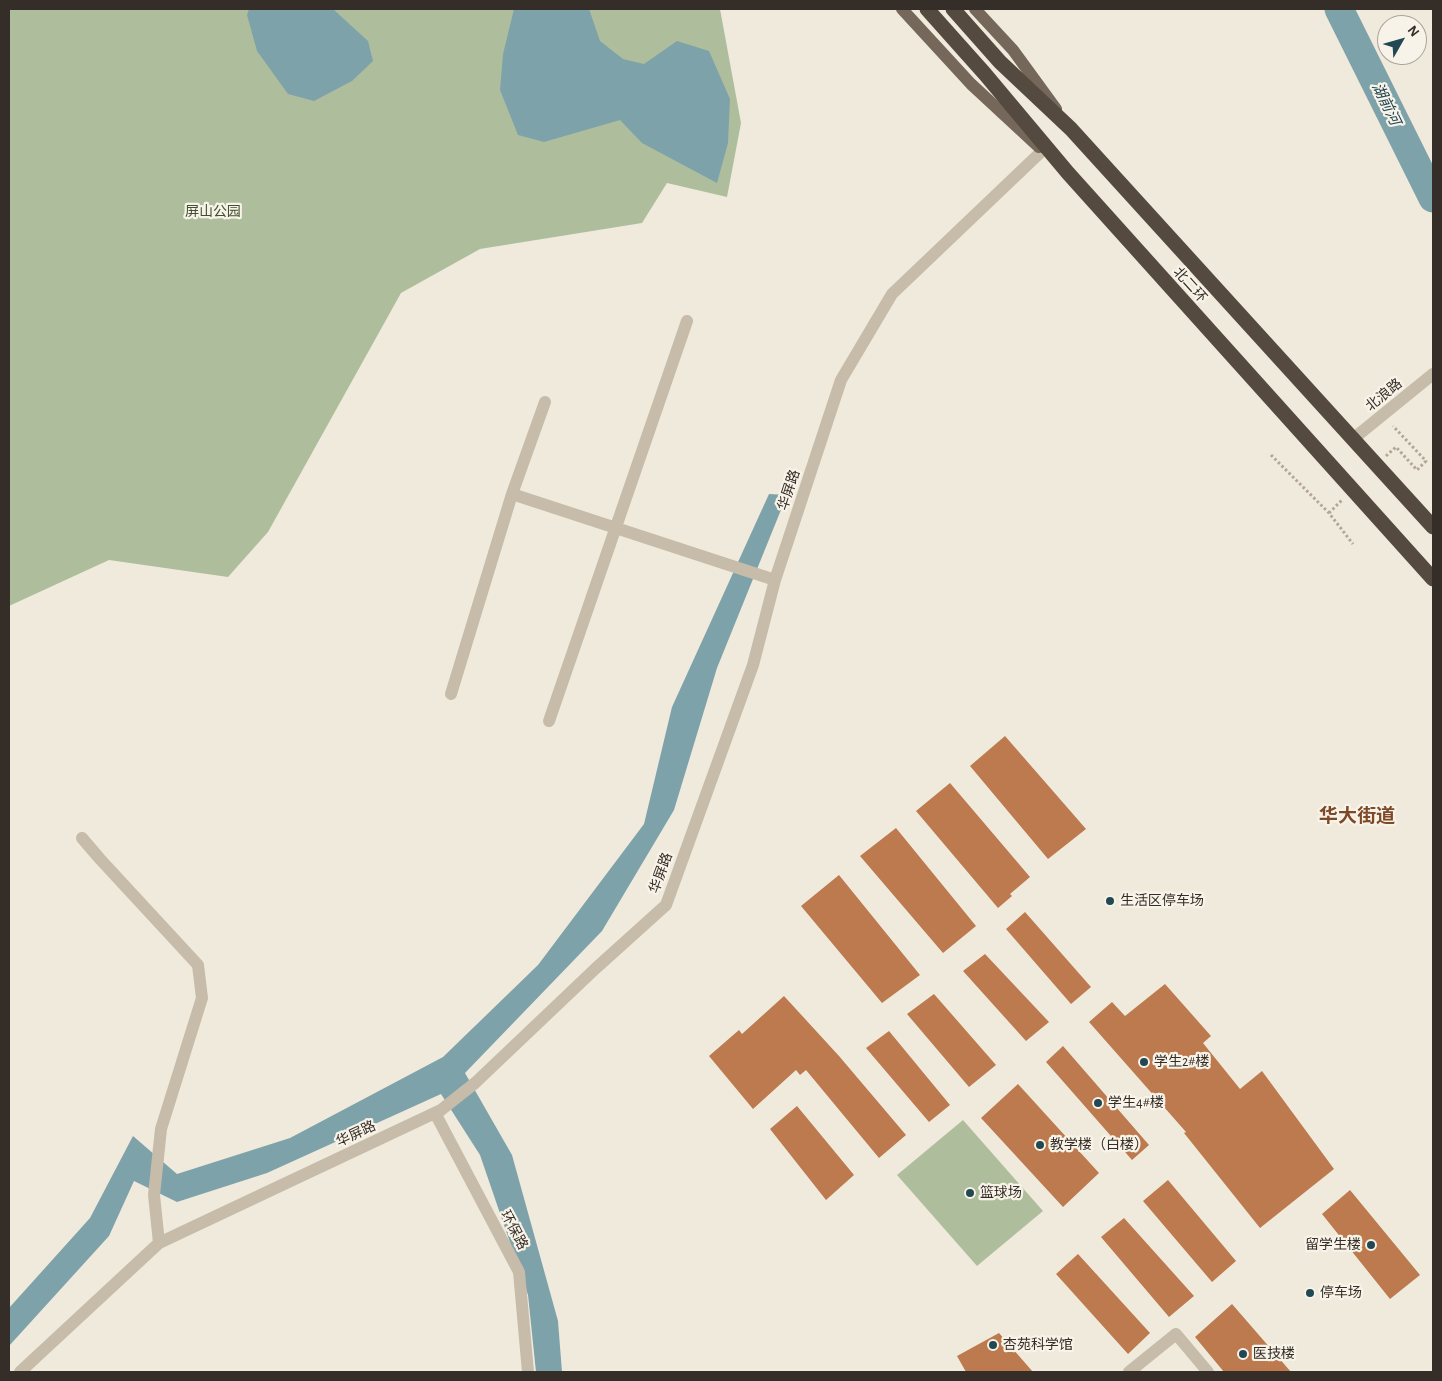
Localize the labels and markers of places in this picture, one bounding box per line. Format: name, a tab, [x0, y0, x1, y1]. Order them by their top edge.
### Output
place label: 生活区停车场	[1120, 893, 1204, 909]
marker: 生活区停车场	[1104, 895, 1116, 907]
place label: 学生2#楼	[1154, 1054, 1210, 1070]
marker: 学生2#楼	[1138, 1056, 1150, 1068]
place label: 学生4#楼	[1108, 1095, 1164, 1111]
marker: 学生4#楼	[1092, 1097, 1104, 1109]
place label: 教学楼（白楼）	[1050, 1137, 1148, 1153]
marker: 教学楼（白楼）	[1034, 1139, 1046, 1151]
place label: 篮球场	[980, 1185, 1022, 1201]
marker: 篮球场	[964, 1187, 976, 1199]
place label: 留学生楼	[1305, 1237, 1361, 1253]
marker: 留学生楼	[1365, 1239, 1377, 1251]
place label: 停车场	[1320, 1285, 1362, 1301]
marker: 停车场	[1304, 1287, 1316, 1299]
place label: 杏苑科学馆	[1003, 1337, 1073, 1353]
marker: 杏苑科学馆	[987, 1339, 999, 1351]
place label: 医技楼	[1253, 1346, 1295, 1362]
marker: 医技楼	[1237, 1348, 1249, 1360]

